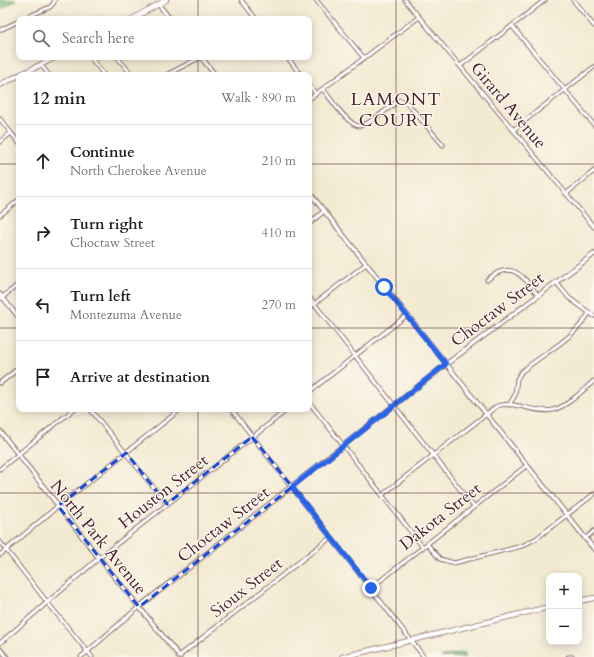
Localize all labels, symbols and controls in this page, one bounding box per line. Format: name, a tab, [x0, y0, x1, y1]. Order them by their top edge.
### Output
search box	[16, 16, 312, 60]
icon: search	[30, 27, 52, 49]
text: Search here	[62, 28, 135, 48]
street label: Girard Avenue	[466, 57, 552, 154]
text: 12 min	[32, 87, 86, 110]
district label: LAMONT COURT	[351, 87, 441, 133]
text: Walk · 890 m	[221, 89, 296, 107]
text: Continue	[70, 142, 135, 162]
icon: ahead	[32, 150, 54, 172]
text: 210 m	[262, 152, 296, 170]
text: North Cherokee Avenue	[70, 162, 207, 180]
text: Turn right	[70, 214, 143, 234]
icon: right	[32, 222, 54, 244]
text: 410 m	[262, 224, 296, 242]
text: Choctaw Street	[70, 234, 155, 252]
street label: Choctaw Street	[446, 266, 549, 352]
route start	[375, 278, 393, 296]
text: Turn left	[70, 286, 131, 306]
icon: left	[32, 294, 54, 316]
text: 270 m	[262, 296, 296, 314]
text: Montezuma Avenue	[70, 306, 182, 324]
icon: arrive	[32, 366, 54, 388]
text: Arrive at destination	[70, 367, 210, 387]
street label: Houston Street	[114, 449, 213, 534]
street label: North Park Avenue	[45, 475, 152, 600]
street label: Dakota Street	[395, 477, 486, 556]
street label: Choctaw Street	[172, 481, 275, 568]
street label: Sioux Street	[205, 552, 288, 623]
map controls	[546, 573, 582, 645]
button: +	[546, 573, 582, 609]
route end	[362, 579, 380, 597]
button: −	[546, 609, 582, 645]

